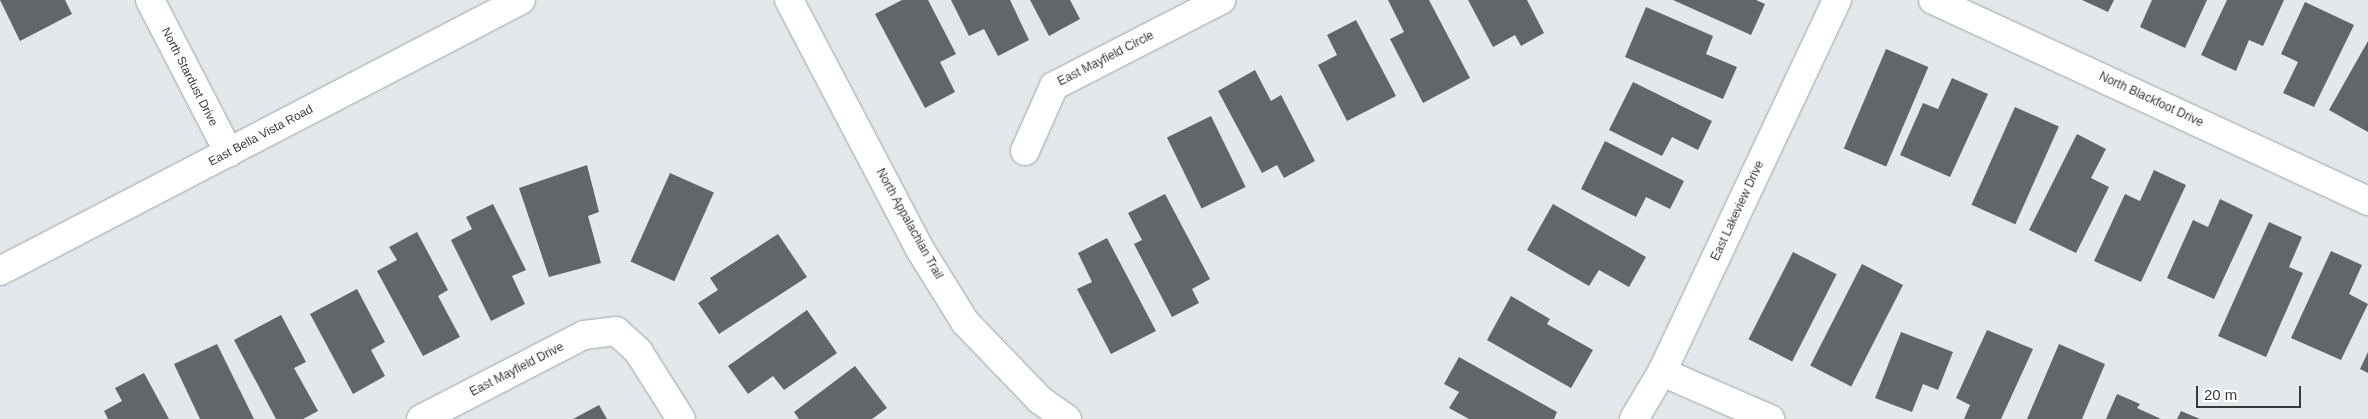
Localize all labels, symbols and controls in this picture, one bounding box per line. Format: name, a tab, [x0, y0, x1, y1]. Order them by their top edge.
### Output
street label: North Stardust Drive	[158, 25, 220, 129]
street label: East Mayfield Circle	[1055, 29, 1157, 89]
street label: North Blackfoot Drive	[2097, 70, 2205, 130]
street label: East Bella Vista Road	[206, 102, 316, 170]
street label: East Lakeview Drive	[1709, 159, 1767, 263]
street label: North Appalachian Trail	[872, 166, 946, 282]
street label: East Mayfield Drive	[468, 340, 566, 400]
scale bar	[2198, 376, 2303, 408]
text: 20 m	[2204, 386, 2237, 403]

